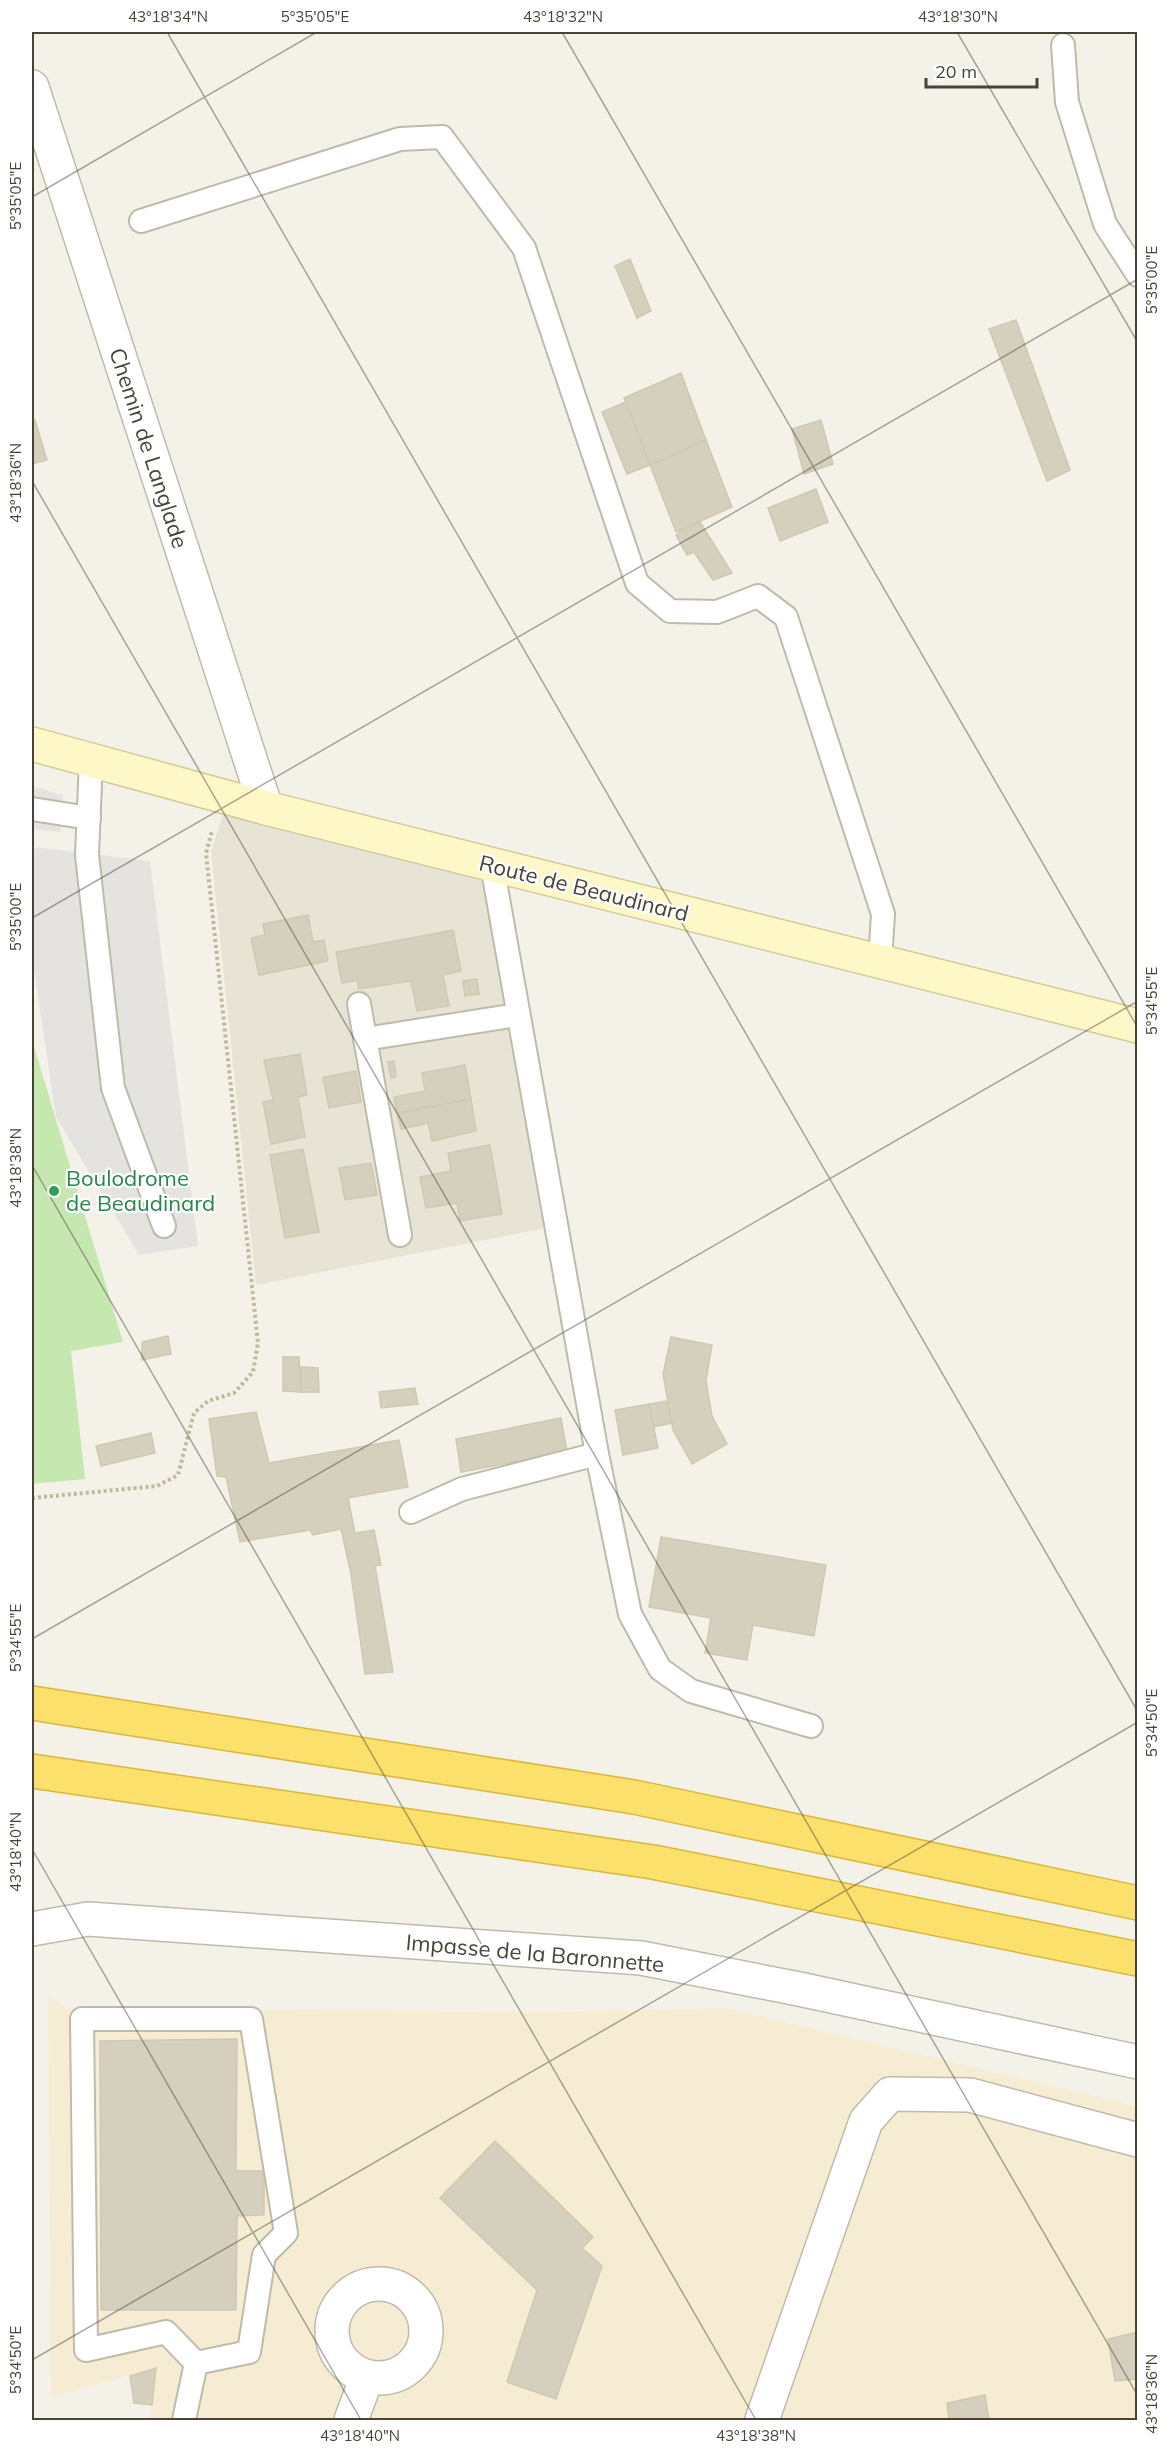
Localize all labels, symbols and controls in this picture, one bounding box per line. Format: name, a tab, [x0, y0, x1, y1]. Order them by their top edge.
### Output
text: 43°18'34"N	[128, 7, 208, 26]
text: 5°35'05"E	[281, 7, 349, 26]
text: 43°18'32"N	[523, 7, 603, 26]
text: 43°18'30"N	[918, 7, 998, 26]
scale bar	[926, 51, 1037, 89]
text: 20 m	[935, 60, 977, 83]
text: 5°35'05"E	[6, 162, 25, 230]
text: 5°35'00"E	[1142, 246, 1161, 314]
street label: Chemin de Langlade	[103, 344, 195, 552]
text: 43°18'36"N	[6, 443, 25, 523]
street label: Route de Beaudinard	[476, 848, 692, 928]
text: 5°35'00"E	[6, 883, 25, 951]
text: 5°34'55"E	[1142, 967, 1161, 1035]
text: 43°18'38"N	[6, 1128, 25, 1208]
place label: Boulodrome de Beaudinard	[66, 1164, 215, 1217]
marker: Boulodrome de Beaudinard	[47, 1184, 61, 1198]
text: 5°34'55"E	[6, 1604, 25, 1672]
text: 5°34'50"E	[1142, 1689, 1161, 1757]
text: 43°18'40"N	[6, 1812, 25, 1892]
street label: Impasse de la Baronnette	[405, 1928, 665, 1978]
text: 5°34'50"E	[6, 2326, 25, 2394]
text: 43°18'36"N	[1142, 2354, 1161, 2434]
text: 43°18'40"N	[320, 2426, 400, 2445]
text: 43°18'38"N	[716, 2426, 796, 2445]

